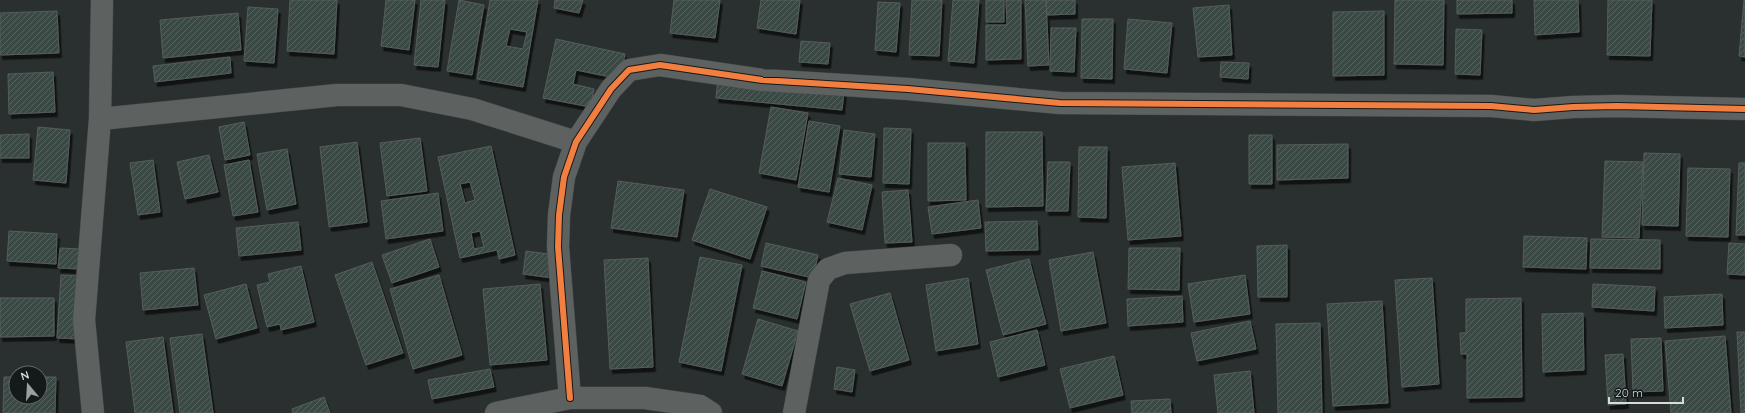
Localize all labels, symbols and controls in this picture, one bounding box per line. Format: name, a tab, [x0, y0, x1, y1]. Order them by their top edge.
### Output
north arrow	[8, 365, 48, 405]
text: N	[19, 368, 31, 383]
scale bar	[1609, 379, 1683, 405]
text: 20 m	[1615, 385, 1643, 400]

